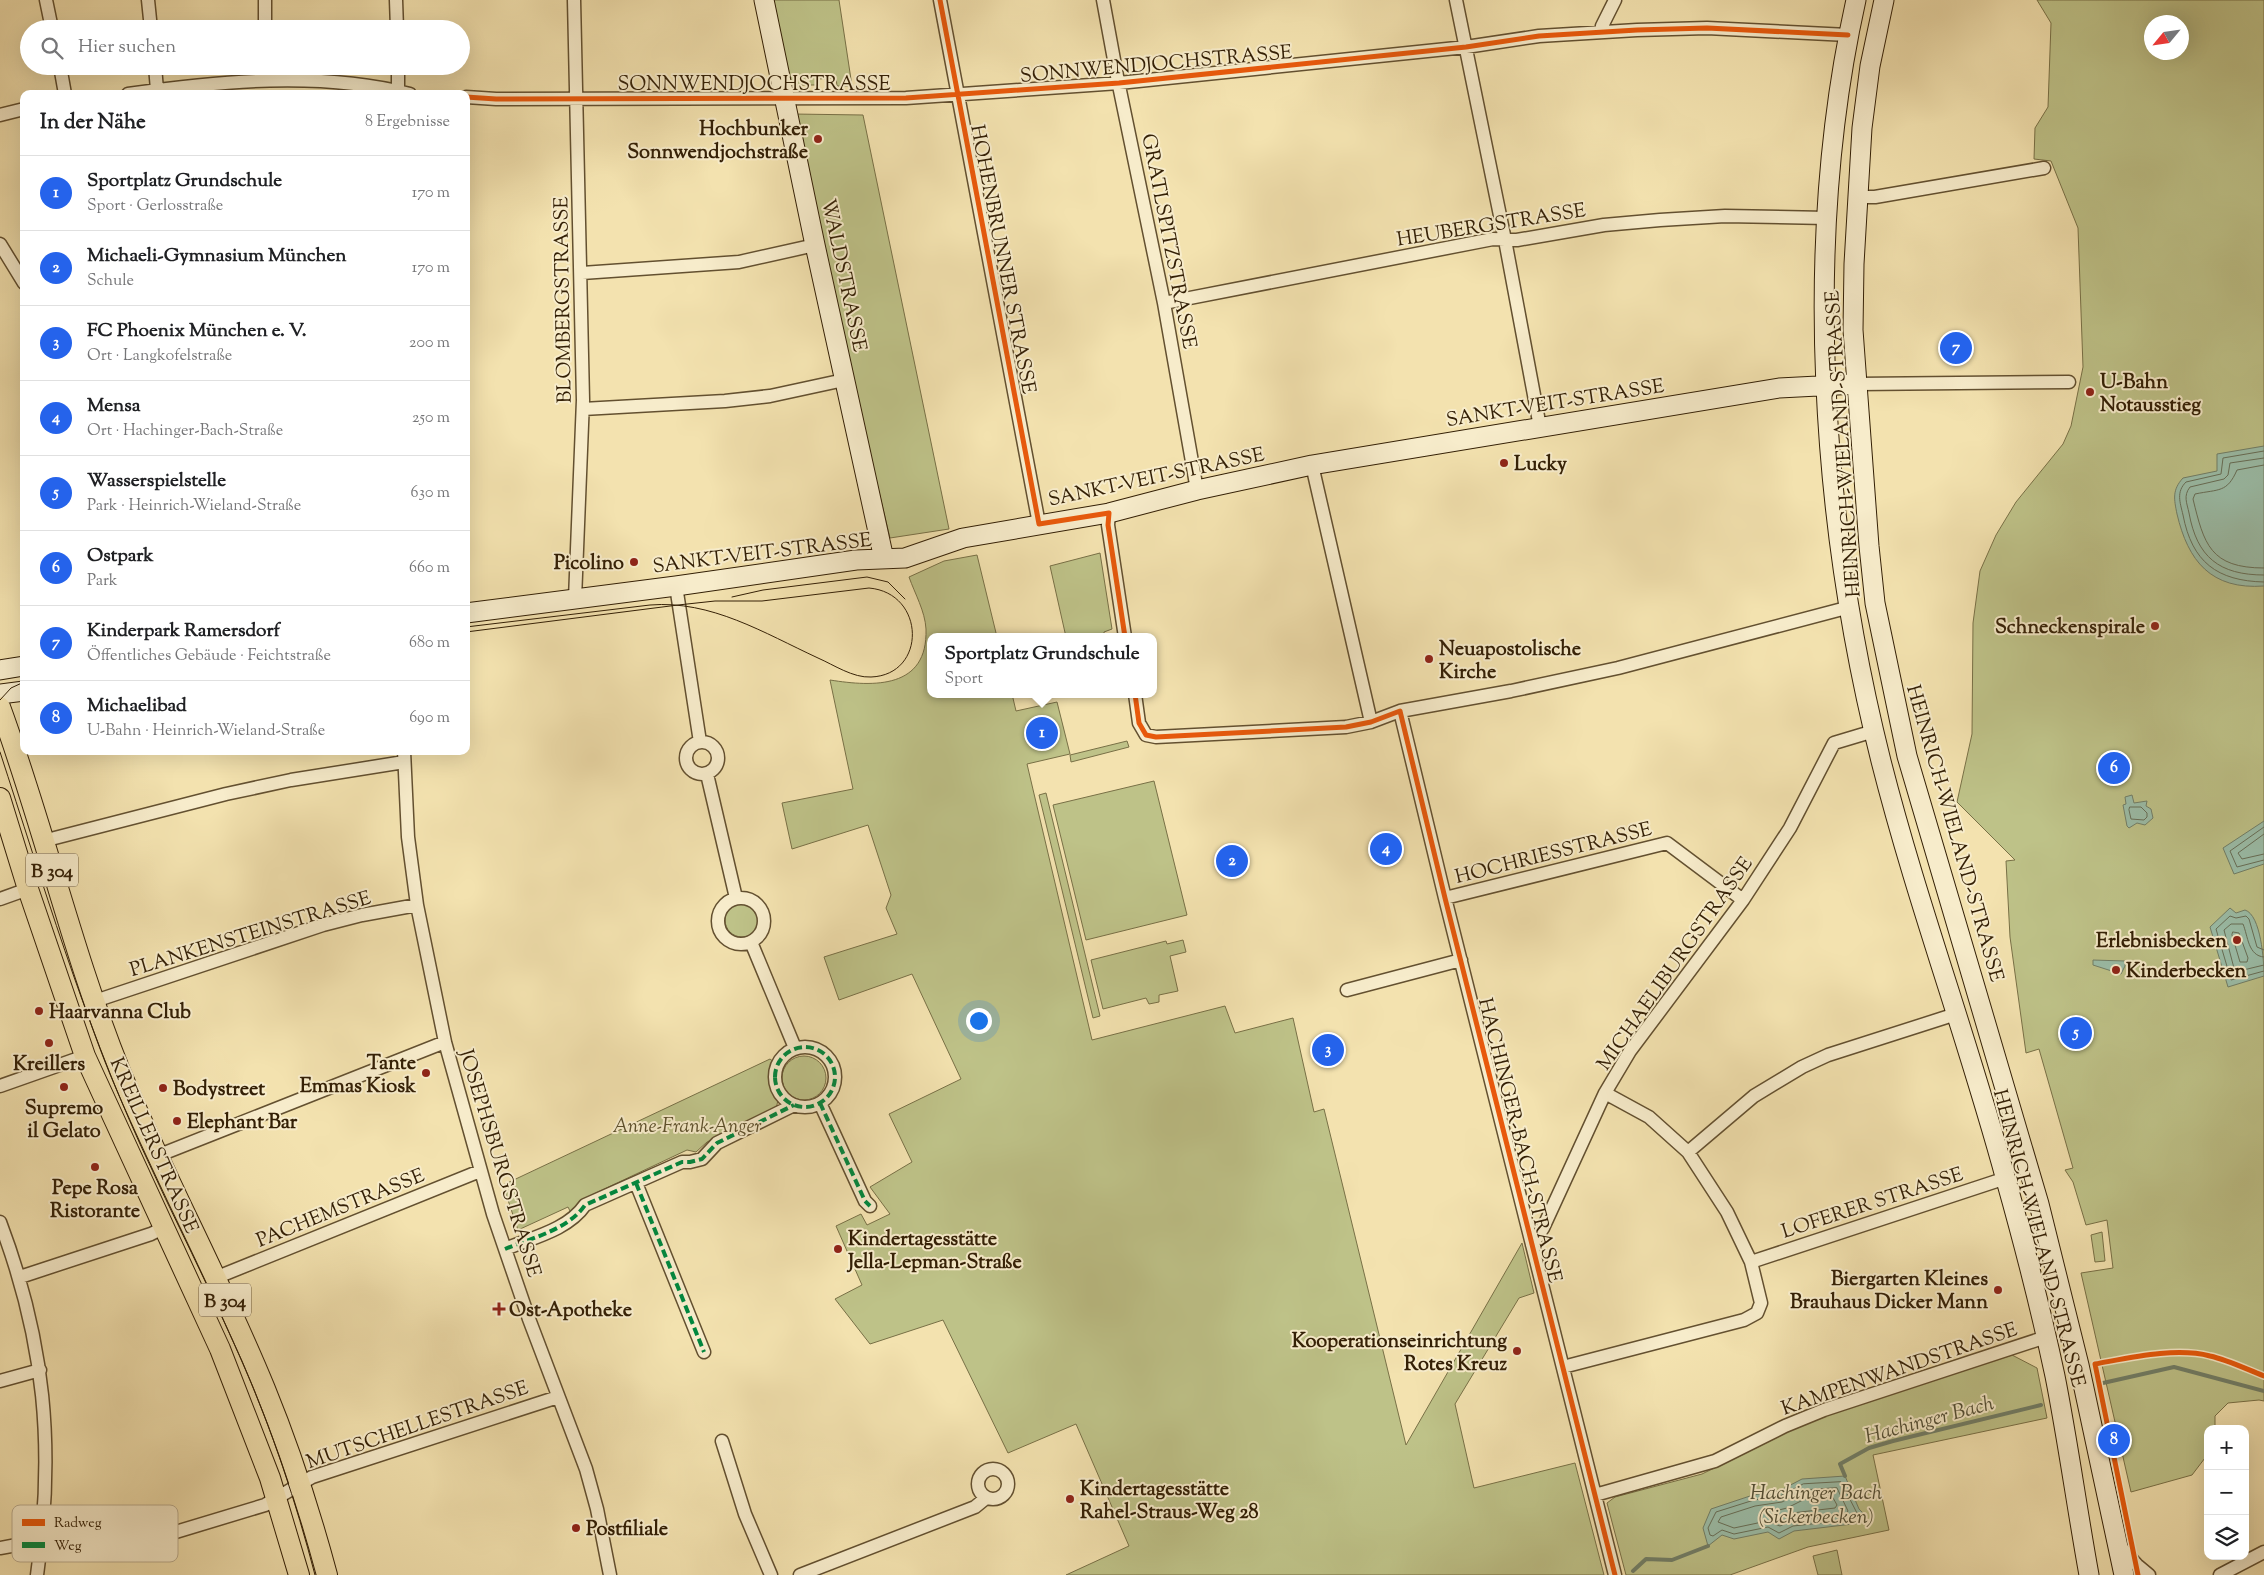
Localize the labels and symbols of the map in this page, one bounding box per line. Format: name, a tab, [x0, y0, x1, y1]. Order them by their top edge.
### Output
north arrow	[2144, 15, 2189, 60]
street label: SONNWENDJOCHSTRASSE	[1019, 39, 1294, 92]
street label: SONNWENDJOCHSTRASSE	[617, 71, 891, 100]
place label: Hochbunker Sonnwendjochstraße	[627, 116, 808, 168]
street label: HOHENBRUNNER STRASSE	[961, 122, 1042, 397]
street label: GRATLSPITZSTRASSE	[1132, 131, 1203, 352]
marker: Hochbunker Sonnwendjochstraße	[812, 133, 824, 145]
street label: BLOMBERGSTRASSE	[548, 196, 581, 404]
street label: WALDSTRASSE	[812, 196, 873, 355]
street label: HEUBERGSTRASSE	[1395, 197, 1588, 256]
street label: HEINRICH-WIELAND-STRASSE	[1819, 289, 1870, 598]
pin: 7	[1940, 329, 1972, 367]
place label: U-Bahn Notausstieg	[2100, 369, 2201, 421]
street label: SANKT-VEIT-STRASSE	[1444, 373, 1666, 436]
marker: U-Bahn Notausstieg	[2084, 386, 2096, 398]
street label: SANKT-VEIT-STRASSE	[1046, 441, 1267, 516]
place label: Lucky	[1514, 451, 1567, 480]
marker: Lucky	[1498, 457, 1510, 469]
street label: SANKT-VEIT-STRASSE	[651, 527, 873, 582]
place label: Picolino	[554, 550, 624, 579]
marker: Picolino	[628, 556, 640, 568]
place label: Schneckenspirale	[1995, 614, 2145, 643]
marker: Schneckenspirale	[2149, 620, 2161, 632]
place label: Neuapostolische Kirche	[1439, 636, 1581, 688]
marker: Neuapostolische Kirche	[1423, 653, 1435, 665]
street label: HEINRICH-WIELAND-STRASSE	[1897, 682, 2010, 986]
pin: 1	[1026, 714, 1058, 752]
pin: 6	[2098, 749, 2130, 787]
street label: HOCHRIESSTRASSE	[1452, 816, 1655, 893]
pin: 4	[1370, 830, 1402, 868]
pin: 2	[1216, 842, 1248, 880]
street label: MICHAELIBURGSTRASSE	[1591, 852, 1761, 1077]
road number: B 304	[26, 854, 78, 886]
street label: PLANKENSTEINSTRASSE	[127, 885, 375, 986]
place label: Erlebnisbecken	[2096, 928, 2227, 957]
marker: Erlebnisbecken	[2231, 934, 2243, 946]
place label: Kinderbecken	[2126, 958, 2247, 987]
marker: Kinderbecken	[2110, 964, 2122, 976]
street label: HACHINGER-BACH-STRASSE	[1469, 995, 1568, 1286]
place label: Haarvanna Club	[49, 999, 191, 1028]
marker: Haarvanna Club	[33, 1005, 45, 1017]
your location	[966, 1008, 992, 1034]
pin: 5	[2060, 1014, 2092, 1052]
pin: 3	[1312, 1031, 1344, 1069]
marker: Kreillers	[43, 1037, 55, 1049]
street label: JOSEPHSBURGSTRASSE	[450, 1045, 547, 1281]
place label: Tante Emmas Kiosk	[300, 1050, 416, 1102]
place label: Kreillers	[13, 1051, 85, 1080]
street label: KREILLERSTRASSE	[101, 1053, 205, 1239]
marker: Tante Emmas Kiosk	[420, 1067, 432, 1079]
place label: Bodystreet	[173, 1076, 265, 1105]
marker: Supremo il Gelato	[58, 1081, 70, 1093]
marker: Bodystreet	[157, 1082, 169, 1094]
street label: HEINRICH-WIELAND-STRASSE	[1984, 1086, 2091, 1391]
place label: Supremo il Gelato	[25, 1095, 103, 1147]
place label: Elephant Bar	[187, 1109, 298, 1138]
park label: Anne-Frank-Anger	[612, 1113, 762, 1142]
marker: Elephant Bar	[171, 1115, 183, 1127]
marker: Pepe Rosa Ristorante	[89, 1161, 101, 1173]
street label: LOFERER STRASSE	[1778, 1161, 1967, 1247]
street label: PACHEMSTRASSE	[253, 1162, 429, 1256]
place label: Pepe Rosa Ristorante	[50, 1175, 140, 1227]
place label: Kindertagesstätte Jella-Lepman-Straße	[846, 1226, 1022, 1278]
marker: Kindertagesstätte Jella-Lepman-Straße	[832, 1243, 844, 1255]
place label: Biergarten Kleines Brauhaus Dicker Mann	[1790, 1266, 1988, 1318]
road number: B 304	[199, 1284, 251, 1316]
marker: Biergarten Kleines Brauhaus Dicker Mann	[1992, 1284, 2004, 1296]
place label: Ost-Apotheke	[509, 1297, 632, 1326]
marker: Ost-Apotheke	[493, 1303, 505, 1315]
street label: KAMPENWANDSTRASSE	[1778, 1316, 2022, 1424]
place label: Kooperationseinrichtung Rotes Kreuz	[1292, 1328, 1507, 1380]
marker: Kooperationseinrichtung Rotes Kreuz	[1511, 1345, 1523, 1357]
street label: MUTSCHELLESTRASSE	[303, 1375, 533, 1478]
water label: Hachinger Bach	[1862, 1389, 1997, 1453]
pin: 8	[2098, 1421, 2130, 1459]
place label: Kindertagesstätte Rahel-Straus-Weg 28	[1080, 1476, 1259, 1528]
water label: Hachinger Bach (Sickerbecken)	[1750, 1479, 1882, 1533]
marker: Kindertagesstätte Rahel-Straus-Weg 28	[1064, 1493, 1076, 1505]
legend	[12, 1505, 178, 1562]
text: Radweg	[54, 1514, 102, 1534]
place label: Postfiliale	[586, 1516, 668, 1545]
marker: Postfiliale	[570, 1522, 582, 1534]
text: Weg	[54, 1537, 82, 1557]

